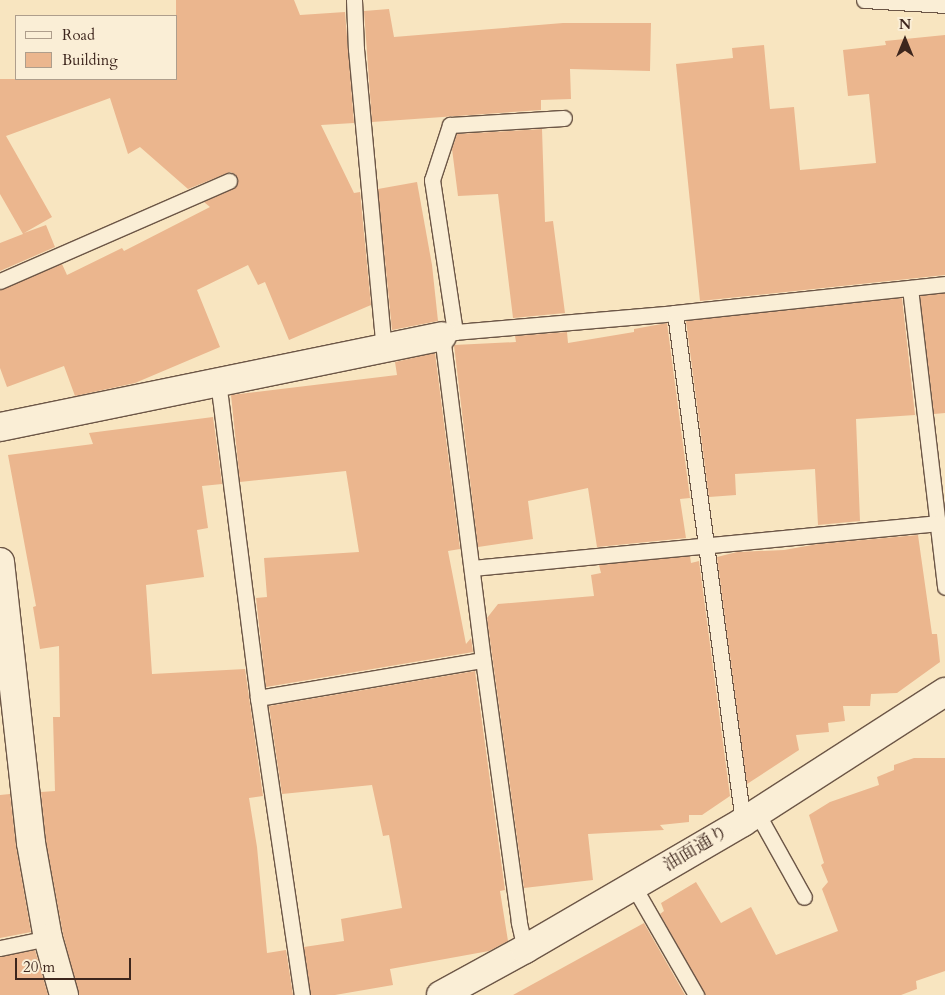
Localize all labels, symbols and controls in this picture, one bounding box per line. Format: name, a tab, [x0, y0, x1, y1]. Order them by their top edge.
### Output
legend	[15, 15, 178, 80]
north arrow	[880, 15, 930, 65]
text: N	[899, 15, 911, 34]
text: Road	[62, 25, 95, 45]
text: Building	[62, 50, 118, 70]
street label: 油面通り	[660, 821, 732, 877]
scale bar	[18, 948, 134, 980]
text: 20 m	[23, 957, 55, 977]

